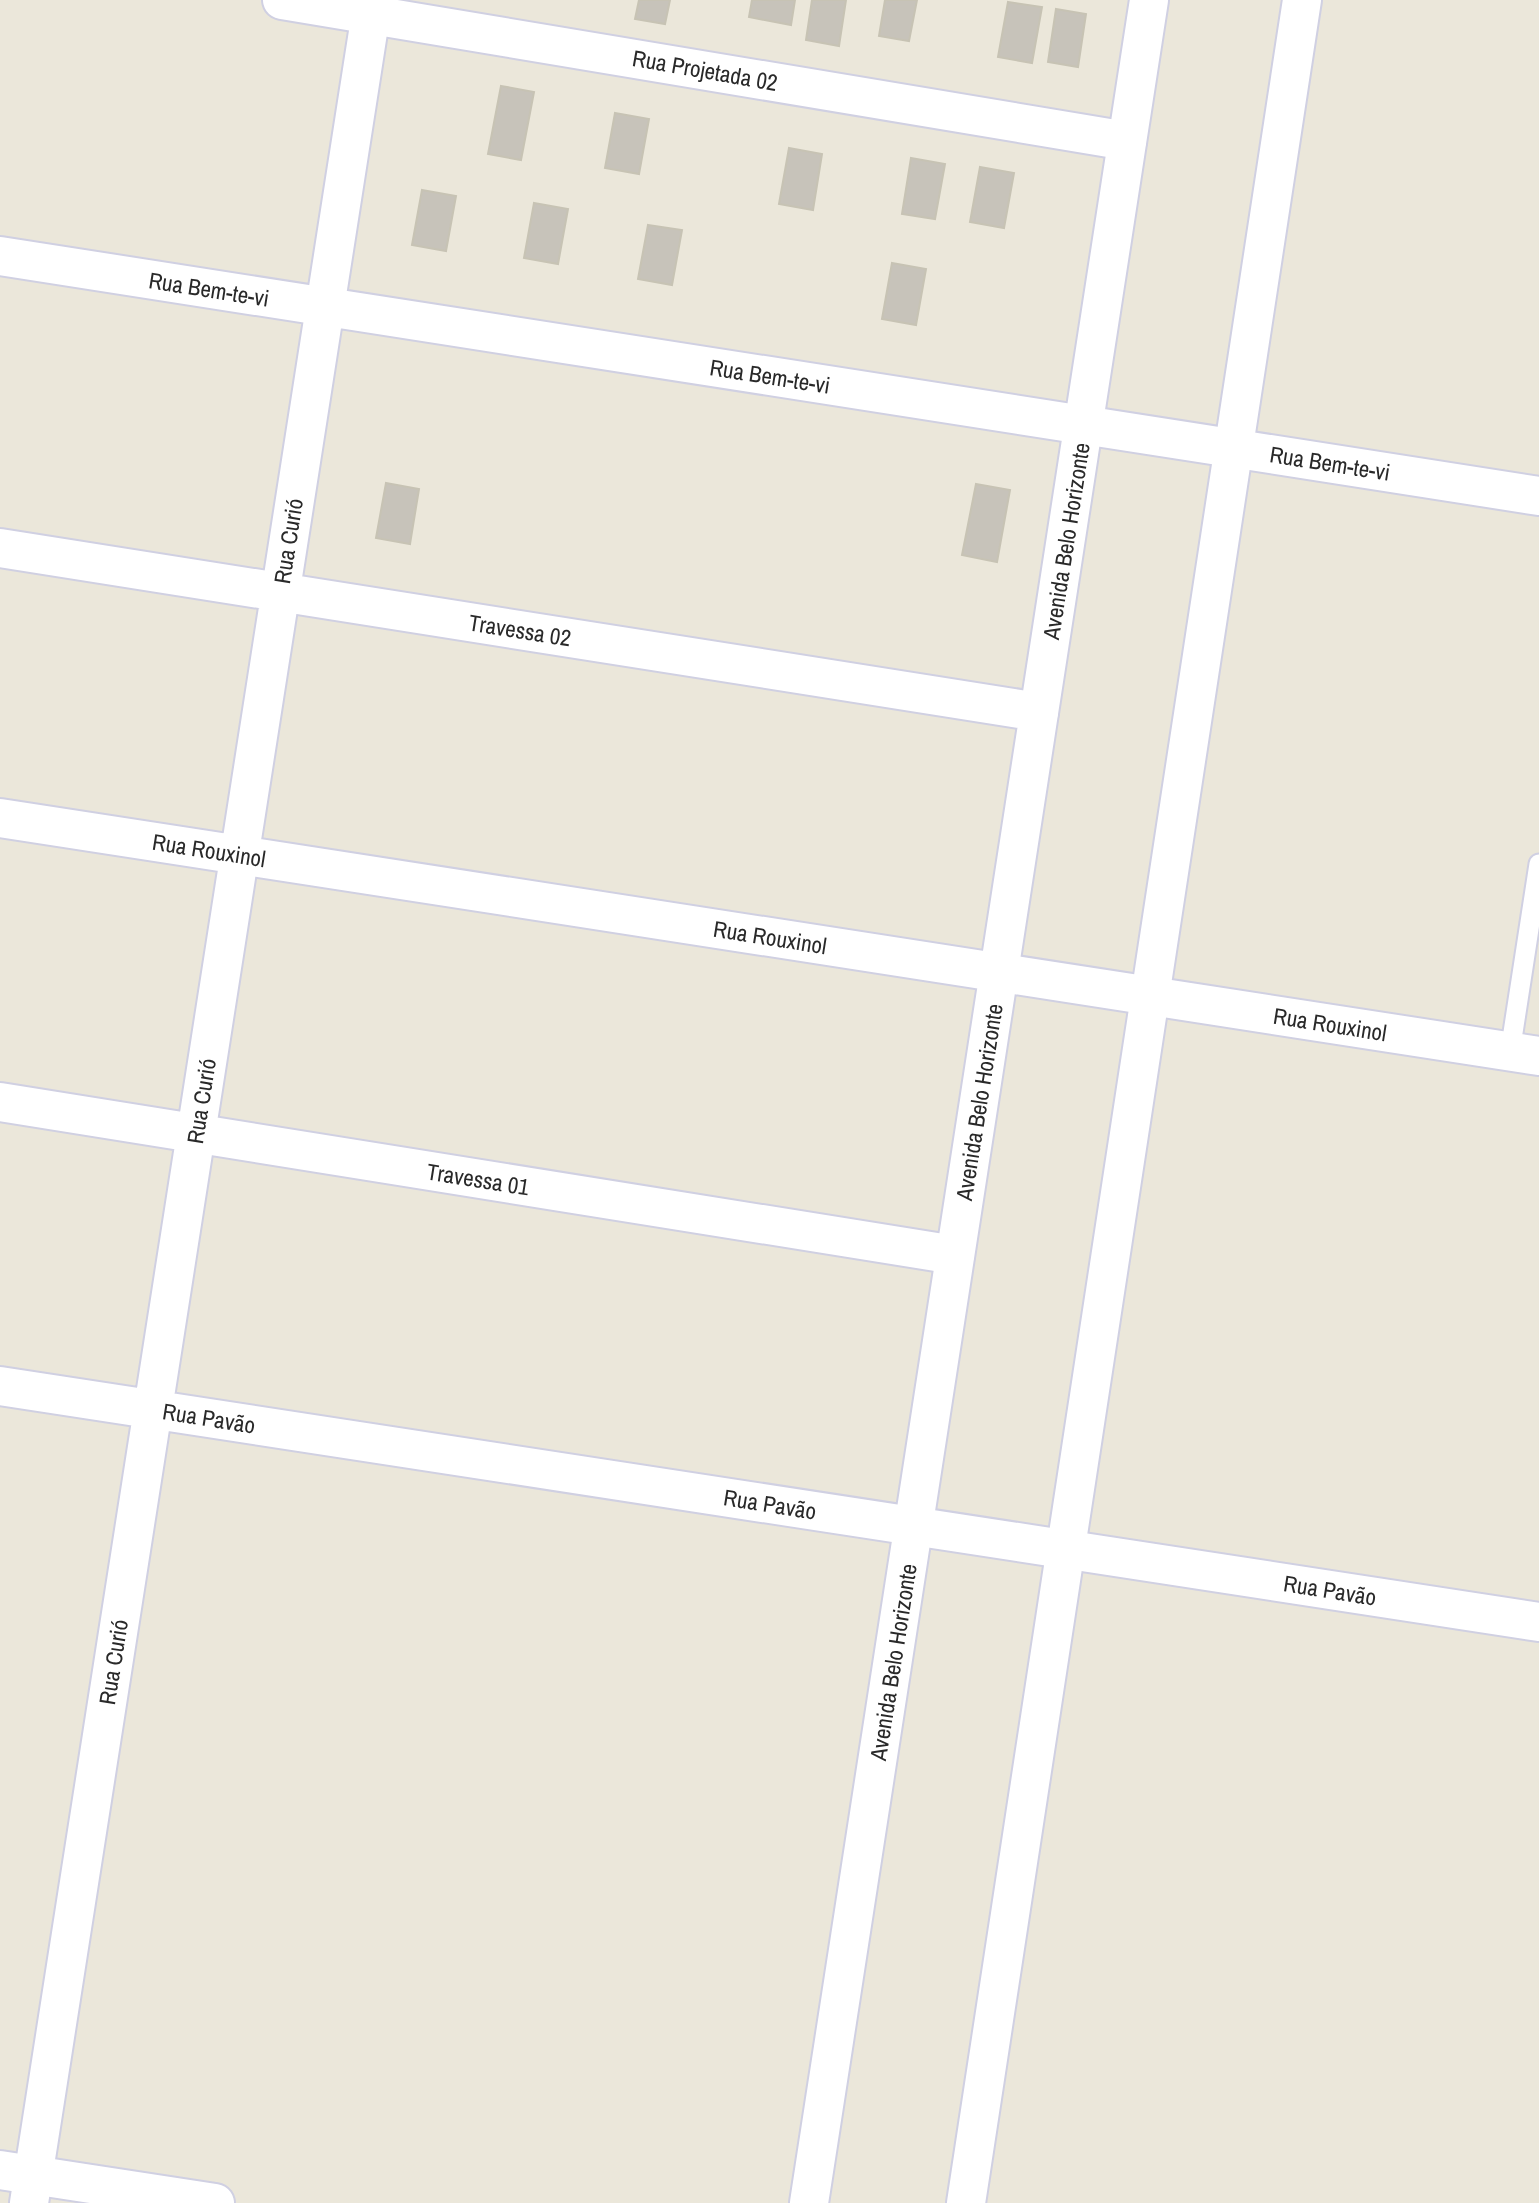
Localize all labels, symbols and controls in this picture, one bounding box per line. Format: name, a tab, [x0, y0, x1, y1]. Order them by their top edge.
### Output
street label: Rua Projetada 02	[630, 42, 780, 98]
street label: Rua Bem-te-vi	[147, 264, 271, 314]
street label: Rua Bem-te-vi	[708, 351, 832, 401]
street label: Rua Bem-te-vi	[1268, 438, 1392, 488]
street label: Avenida Belo Horizonte	[1035, 440, 1097, 643]
street label: Rua Curió	[266, 496, 310, 586]
street label: Travessa 02	[467, 607, 573, 653]
street label: Rua Rouxinol	[150, 826, 268, 874]
street label: Rua Rouxinol	[711, 913, 829, 961]
street label: Rua Rouxinol	[1271, 1000, 1389, 1048]
street label: Avenida Belo Horizonte	[948, 1001, 1010, 1204]
street label: Rua Curió	[179, 1056, 223, 1146]
street label: Travessa 01	[425, 1156, 532, 1202]
street label: Rua Pavão	[160, 1395, 258, 1441]
street label: Rua Pavão	[721, 1481, 819, 1527]
street label: Avenida Belo Horizonte	[862, 1561, 924, 1764]
street label: Rua Pavão	[1281, 1567, 1379, 1613]
street label: Rua Curió	[91, 1617, 135, 1707]

